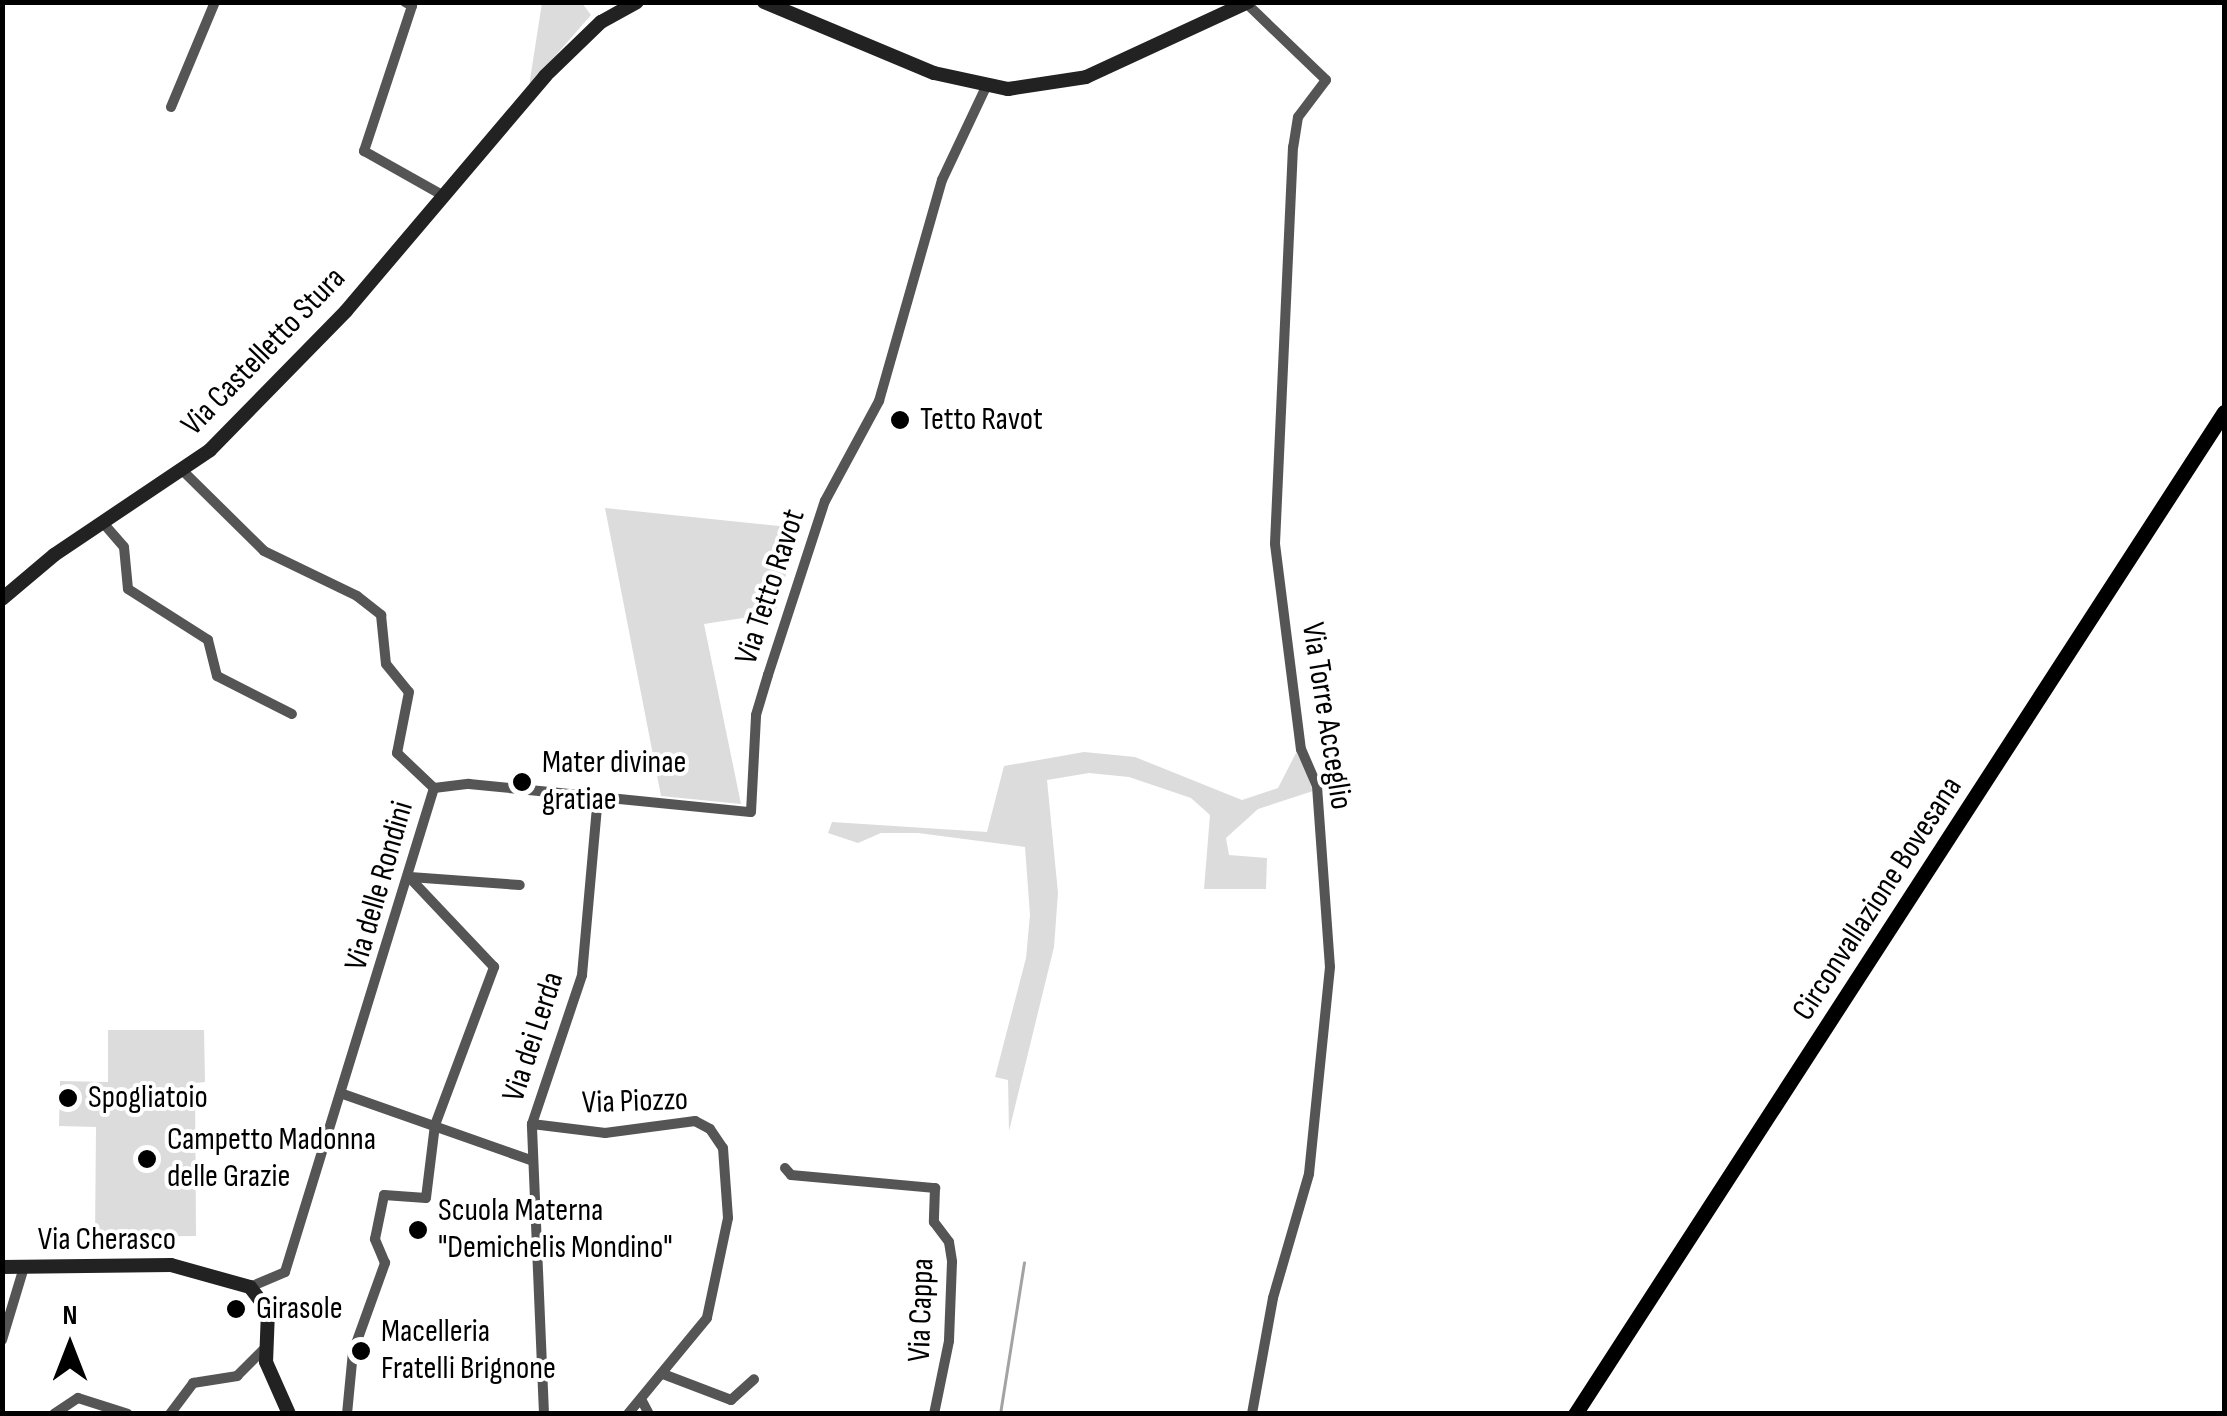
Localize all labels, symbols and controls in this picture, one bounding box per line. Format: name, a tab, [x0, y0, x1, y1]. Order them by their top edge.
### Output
street label: Via Castelletto Stura	[174, 260, 354, 444]
place label: Tetto Ravot	[920, 401, 1043, 439]
marker: Tetto Ravot	[889, 409, 911, 431]
street label: Via Tetto Ravot	[728, 505, 814, 669]
street label: Via Torre Acceglio	[1292, 620, 1360, 812]
place label: Mater divinae gratiae	[542, 745, 686, 820]
street label: Circonvallazione Bovesana	[1785, 770, 1971, 1028]
marker: Mater divinae gratiae	[511, 771, 533, 793]
street label: Via delle Rondini	[338, 797, 422, 975]
street label: Via dei Lerda	[495, 967, 573, 1107]
place label: Spogliatoio	[88, 1079, 208, 1117]
street label: Via Piozzo	[581, 1081, 689, 1123]
marker: Spogliatoio	[57, 1087, 79, 1109]
place label: Campetto Madonna delle Grazie	[167, 1122, 376, 1197]
marker: Campetto Madonna delle Grazie	[136, 1148, 158, 1170]
place label: Scuola Materna "Demichelis Mondino"	[438, 1193, 673, 1268]
marker: Scuola Materna "Demichelis Mondino"	[407, 1219, 429, 1241]
street label: Via Cherasco	[38, 1221, 176, 1259]
street label: Via Cappa	[901, 1257, 943, 1363]
place label: Girasole	[256, 1290, 343, 1328]
north arrow	[20, 1296, 120, 1396]
marker: Girasole	[225, 1298, 247, 1320]
text: N	[63, 1299, 77, 1332]
place label: Macelleria Fratelli Brignone	[381, 1314, 556, 1389]
marker: Macelleria Fratelli Brignone	[350, 1340, 372, 1362]

